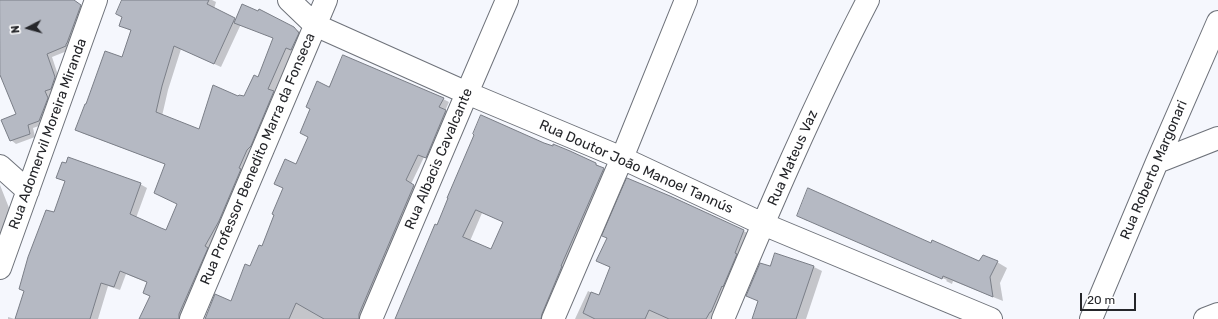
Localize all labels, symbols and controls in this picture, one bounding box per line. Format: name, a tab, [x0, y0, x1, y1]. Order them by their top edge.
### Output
north arrow	[8, 8, 48, 48]
text: N	[9, 25, 22, 34]
street label: Rua Professor Benedito Marra da Fonseca	[197, 30, 319, 288]
street label: Rua Adomervil Moreira Miranda	[6, 36, 90, 232]
street label: Rua Albacis Cavalcante	[402, 86, 476, 232]
street label: Rua Roberto Margonari	[1117, 98, 1191, 242]
street label: Rua Mateus Vaz	[764, 107, 822, 209]
street label: Rua Doutor João Manoel Tannús	[537, 117, 735, 217]
scale bar	[1082, 285, 1138, 311]
text: 20 m	[1087, 293, 1115, 307]

